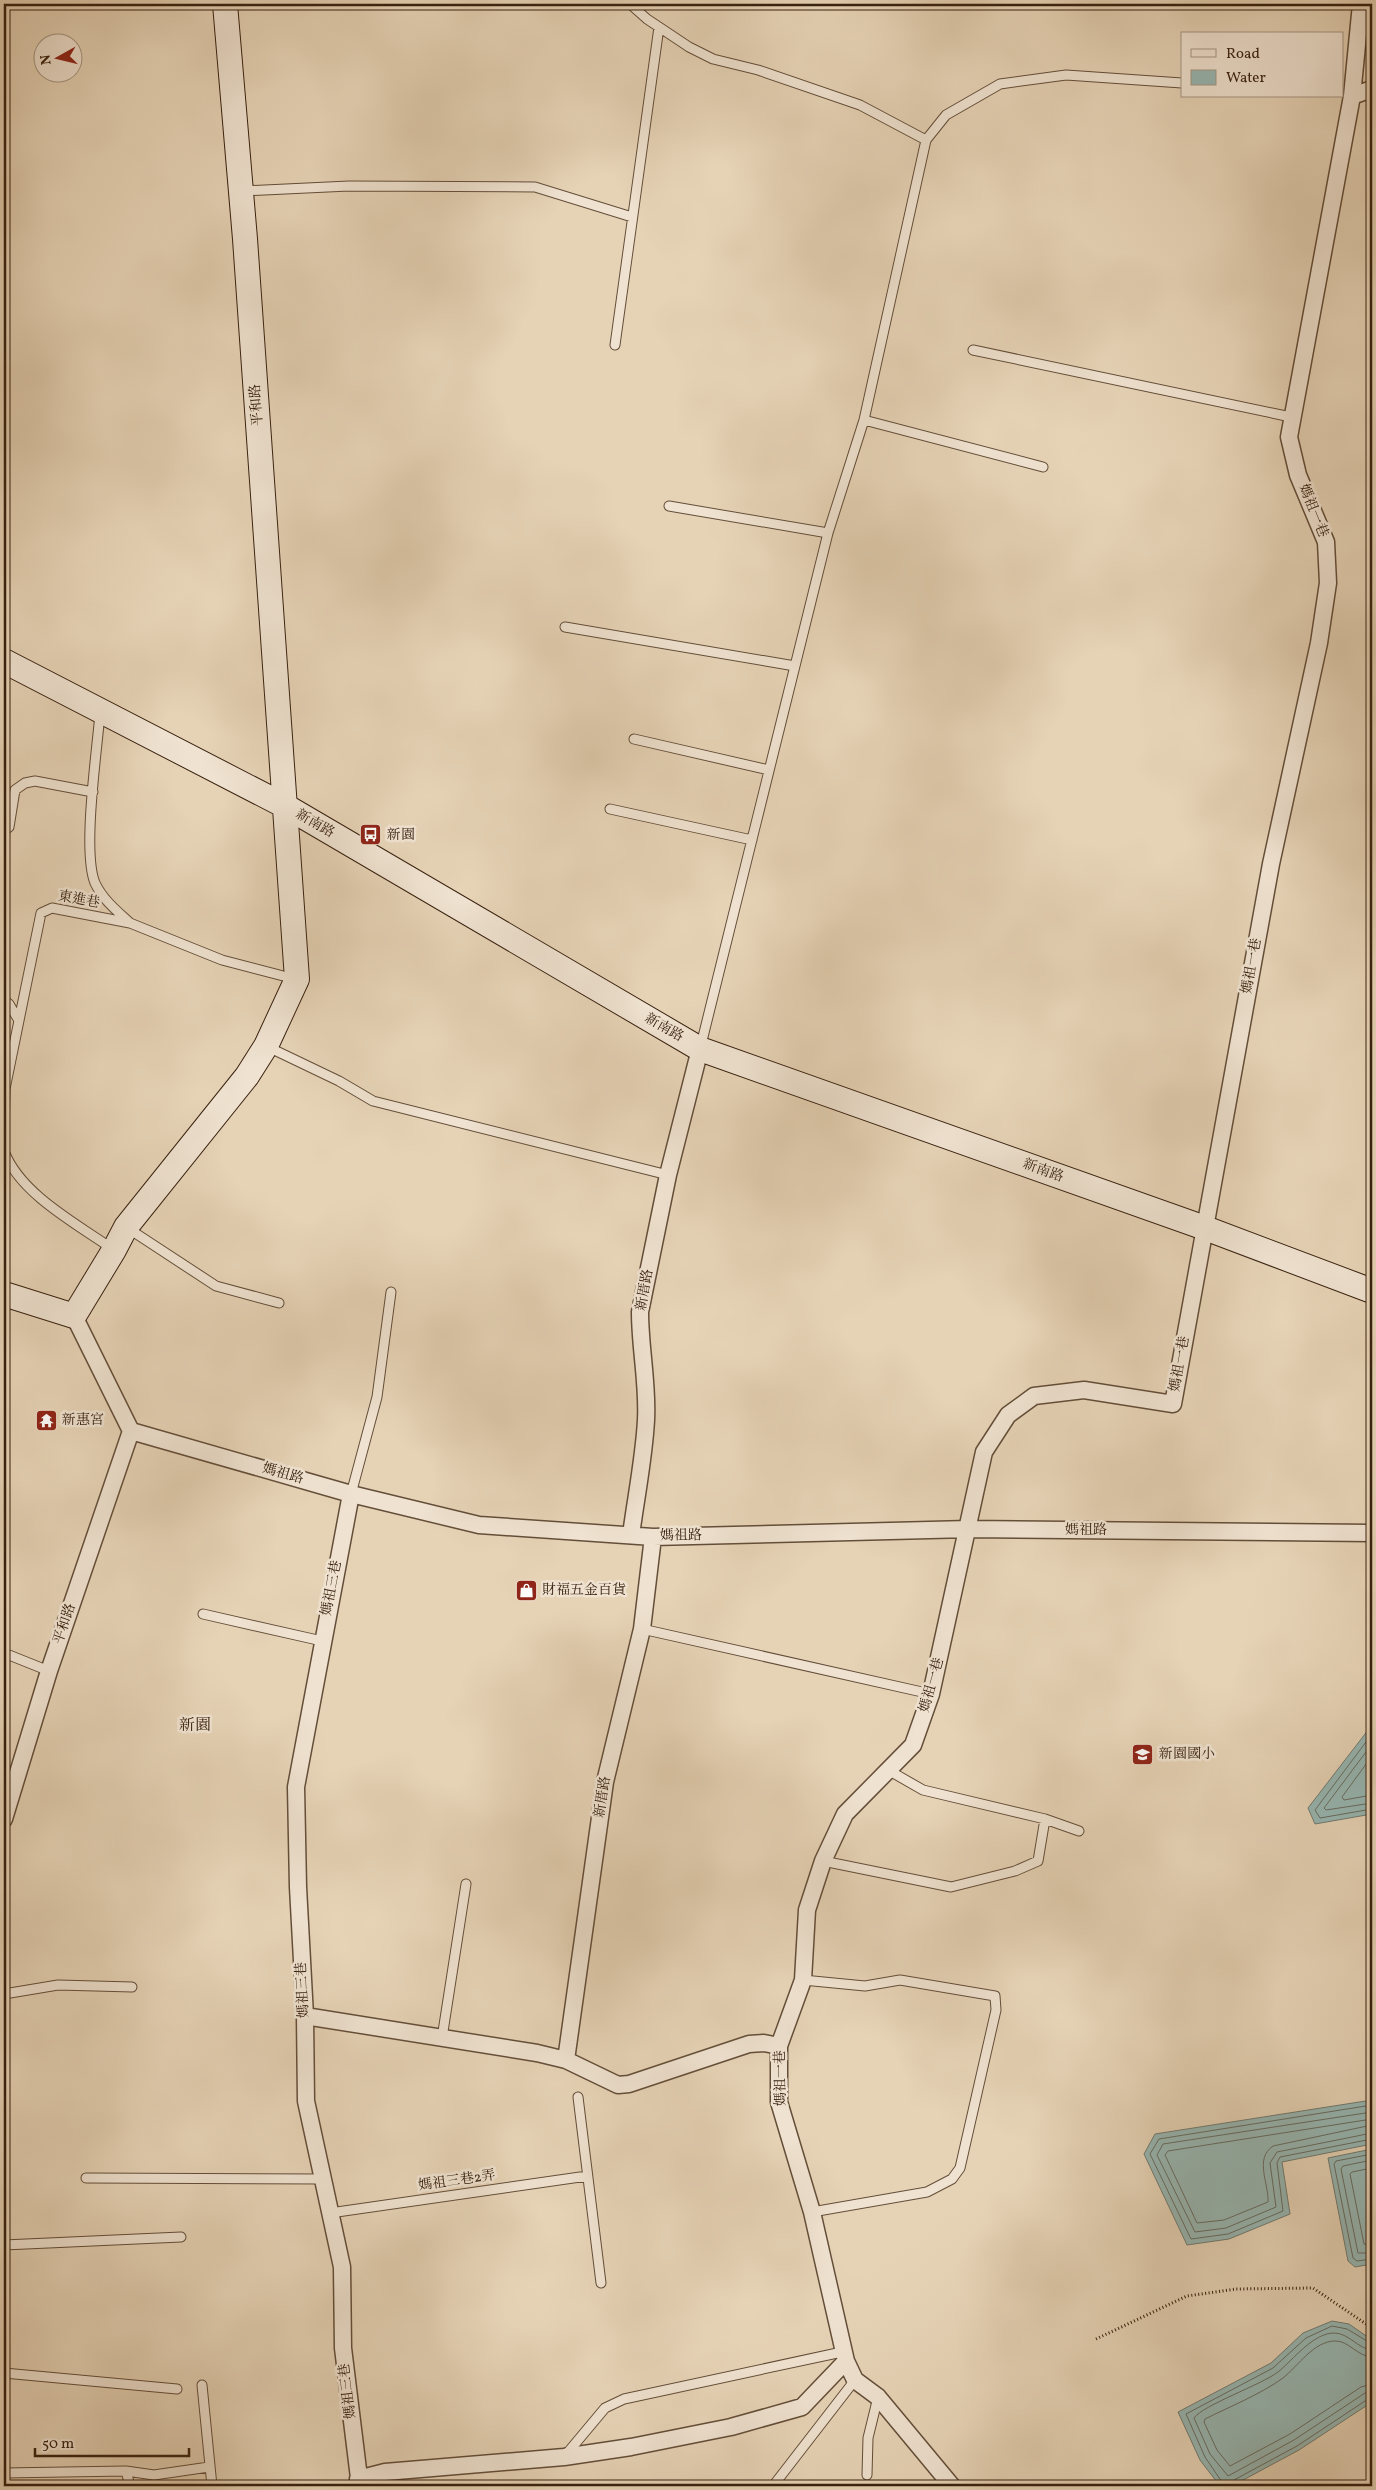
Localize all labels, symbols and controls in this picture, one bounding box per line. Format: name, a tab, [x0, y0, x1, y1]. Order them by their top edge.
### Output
north arrow	[32, 32, 82, 82]
legend	[1181, 32, 1344, 98]
text: Road	[1226, 44, 1260, 65]
text: N	[36, 53, 57, 66]
text: Water	[1226, 68, 1266, 89]
street label: 平和路	[246, 383, 268, 427]
street label: 媽祖一巷	[1294, 481, 1332, 541]
street label: 新南路	[292, 805, 338, 843]
bus stop icon: 新園	[359, 823, 383, 847]
place label: 新園	[387, 826, 415, 845]
street label: 東進巷	[57, 887, 101, 913]
street label: 媽祖一巷	[1238, 937, 1266, 995]
street label: 新南路	[641, 1009, 687, 1047]
street label: 新南路	[1020, 1155, 1066, 1187]
street label: 新厝路	[632, 1268, 658, 1312]
street label: 媽祖一巷	[1166, 1335, 1194, 1393]
temple icon: 新惠宮	[34, 1408, 58, 1432]
place label: 新惠宮	[62, 1411, 104, 1430]
street label: 媽祖路	[260, 1459, 306, 1489]
street label: 媽祖路	[1065, 1521, 1107, 1540]
street label: 媽祖路	[660, 1526, 702, 1546]
street label: 媽祖三巷	[317, 1559, 347, 1617]
shop icon: 財福五金百貨	[514, 1578, 538, 1602]
place label: 財福五金百貨	[542, 1581, 626, 1600]
street label: 平和路	[49, 1601, 81, 1647]
street label: 媽祖一巷	[915, 1655, 949, 1715]
district label: 新園	[179, 1715, 211, 1737]
school or university icon: 新園國小	[1131, 1742, 1155, 1766]
place label: 新園國小	[1159, 1745, 1215, 1764]
street label: 新厝路	[590, 1775, 616, 1819]
street label: 媽祖三巷	[292, 1962, 314, 2018]
street label: 媽祖一巷	[771, 2050, 791, 2106]
street label: 媽祖三巷2弄	[417, 2166, 497, 2196]
street label: 媽祖三巷	[335, 2362, 361, 2420]
scale bar	[35, 2425, 189, 2457]
text: 50 m	[42, 2434, 74, 2455]

